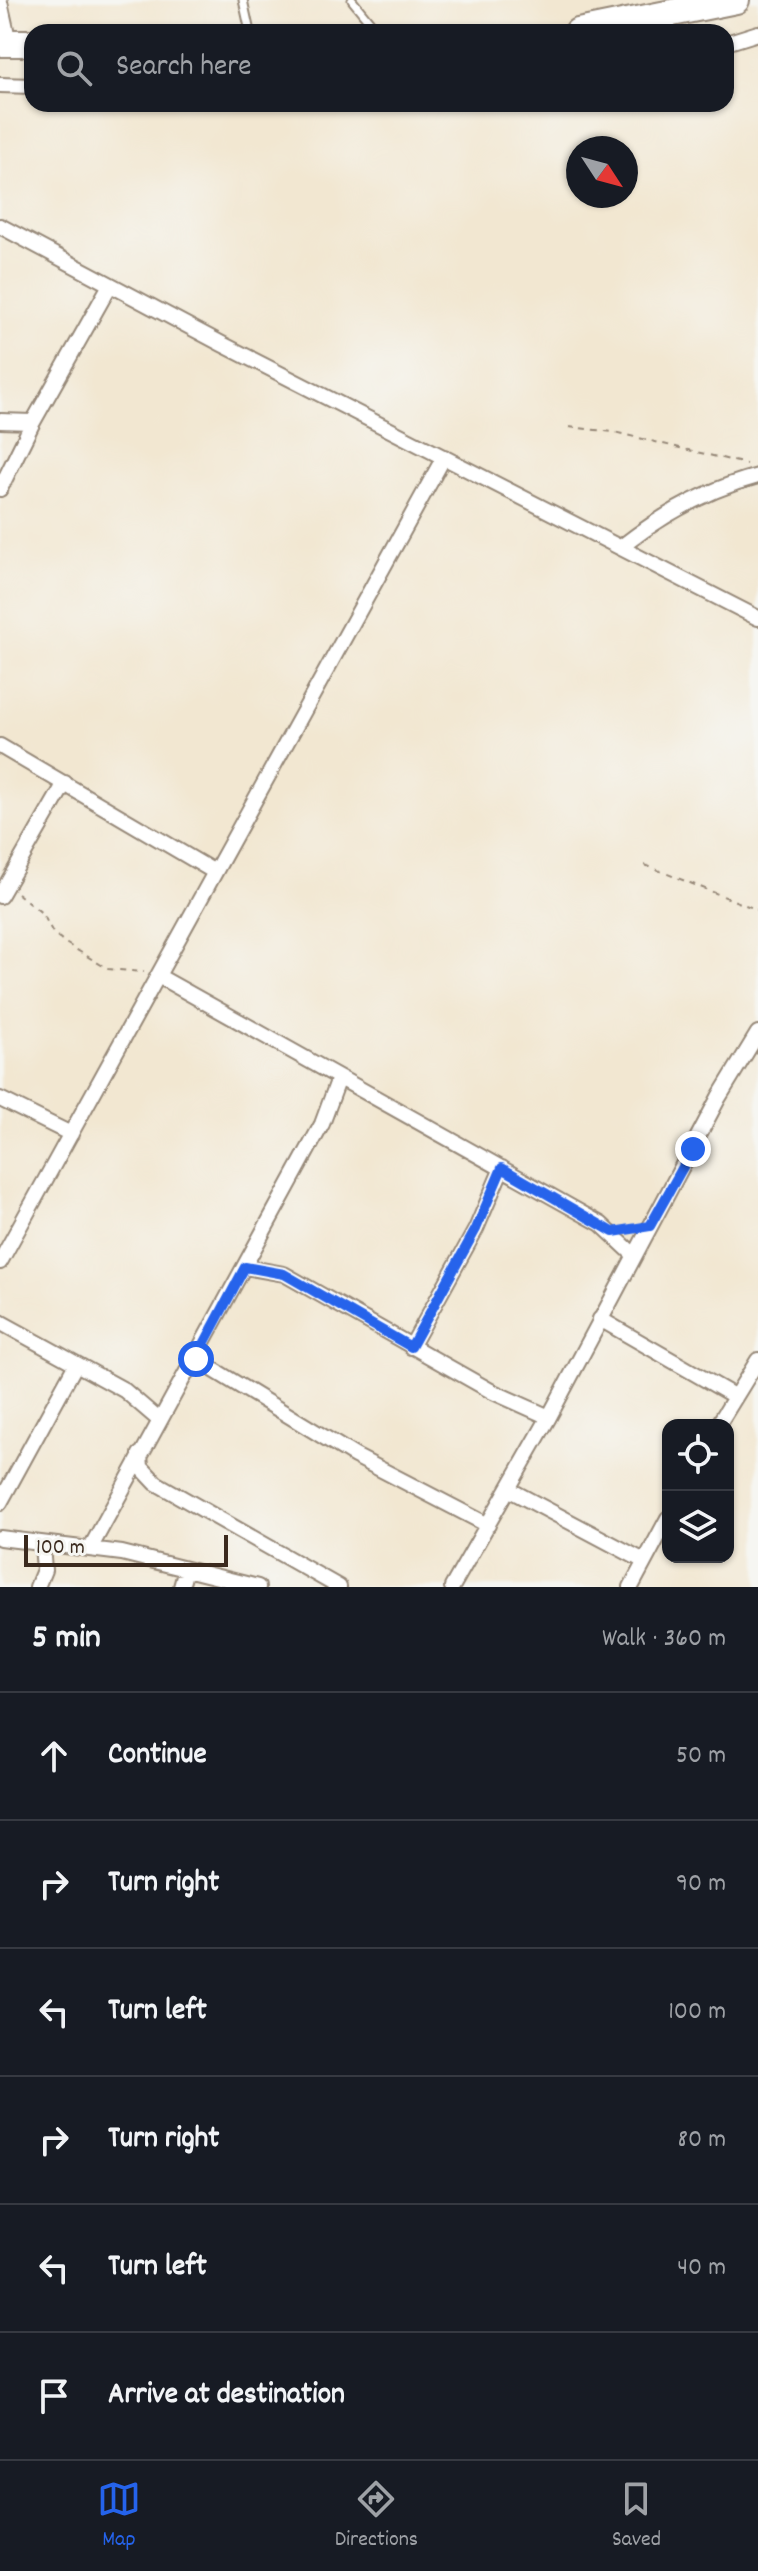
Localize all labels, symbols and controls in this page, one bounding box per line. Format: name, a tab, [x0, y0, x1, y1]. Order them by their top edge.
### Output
search box	[24, 24, 734, 112]
icon: search	[52, 46, 96, 90]
text: Search here	[116, 47, 252, 90]
north arrow	[566, 136, 638, 208]
route end	[675, 1131, 711, 1167]
route start	[178, 1341, 214, 1377]
map controls	[662, 1419, 734, 1563]
button: locate	[662, 1419, 734, 1491]
button: layers	[662, 1491, 734, 1563]
scale bar	[24, 1531, 228, 1567]
text: 100 m	[36, 1533, 85, 1564]
text: 5 min	[32, 1615, 101, 1664]
text: Walk · 360 m	[602, 1621, 726, 1658]
icon: ahead	[32, 1734, 76, 1778]
text: Continue	[108, 1735, 207, 1778]
text: 50 m	[676, 1738, 726, 1775]
icon: right	[32, 1862, 76, 1906]
text: Turn right	[108, 1863, 219, 1906]
text: 90 m	[676, 1866, 726, 1903]
icon: left	[32, 1990, 76, 2034]
text: Turn left	[108, 1991, 207, 2034]
text: 100 m	[668, 1994, 726, 2031]
icon: right	[32, 2118, 76, 2162]
text: Turn right	[108, 2119, 219, 2162]
text: 80 m	[678, 2122, 726, 2159]
icon: left	[32, 2246, 76, 2290]
text: Turn left	[108, 2247, 207, 2290]
text: 40 m	[677, 2250, 726, 2287]
icon: arrive	[32, 2374, 76, 2418]
text: Arrive at destination	[108, 2375, 345, 2418]
tab: Map	[97, 2477, 141, 2556]
tab: Directions	[335, 2477, 418, 2556]
tab: Saved	[612, 2477, 661, 2556]

